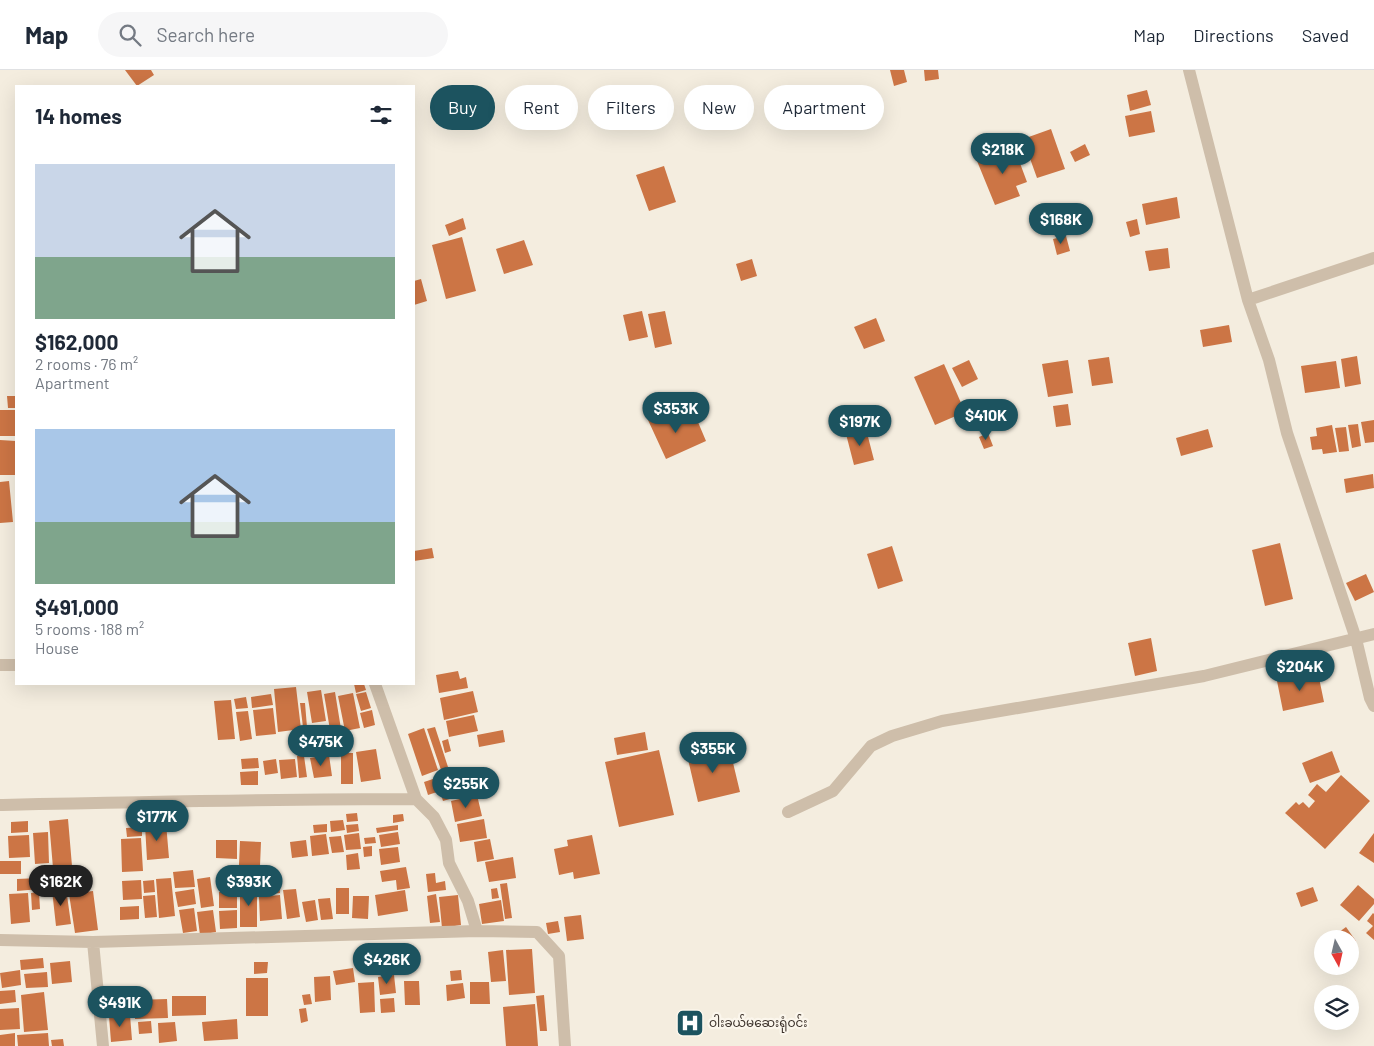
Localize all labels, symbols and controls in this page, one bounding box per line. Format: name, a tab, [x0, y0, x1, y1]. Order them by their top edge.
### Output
search box	[98, 12, 448, 57]
text: Map	[25, 20, 68, 49]
icon: search	[116, 21, 144, 49]
text: Search here	[156, 23, 255, 46]
text: Map	[1133, 24, 1165, 46]
text: Directions	[1193, 24, 1274, 46]
text: Saved	[1302, 24, 1349, 46]
chip: Buy	[430, 85, 495, 130]
chip: Rent	[505, 85, 578, 130]
chip: Filters	[588, 85, 674, 130]
chip: New	[684, 85, 754, 130]
chip: Apartment	[764, 85, 884, 130]
icon: filters	[367, 101, 395, 129]
text: 14 homes	[35, 103, 122, 128]
pin: $218K	[968, 132, 1038, 175]
text: $218K	[982, 139, 1024, 158]
icon: home	[170, 196, 260, 286]
pin: $168K	[1026, 202, 1096, 245]
text: $168K	[1040, 209, 1082, 228]
text: $162,000	[35, 329, 118, 354]
text: 2 rooms · 76 m²	[35, 354, 138, 373]
text: Apartment	[35, 373, 110, 392]
pin: $353K	[641, 392, 711, 434]
text: $353K	[653, 398, 699, 417]
pin: $410K	[951, 398, 1021, 441]
pin: $197K	[825, 404, 895, 447]
text: $410K	[965, 405, 1007, 424]
text: $197K	[839, 411, 881, 430]
icon: home	[170, 461, 260, 551]
text: $491,000	[35, 594, 119, 619]
text: 5 rooms · 188 m²	[35, 619, 144, 638]
text: House	[35, 638, 79, 657]
pin: $204K	[1265, 650, 1335, 692]
text: $204K	[1277, 656, 1323, 675]
pin: $475K	[286, 724, 356, 767]
text: $475K	[299, 731, 343, 750]
pin: $355K	[678, 732, 748, 774]
text: $355K	[690, 738, 736, 757]
pin: $255K	[431, 766, 501, 809]
text: $255K	[443, 773, 489, 792]
pin: $177K	[122, 800, 192, 842]
text: $177K	[137, 806, 177, 825]
pin: $162K	[26, 864, 96, 907]
pin: $393K	[214, 864, 284, 907]
text: $162K	[40, 871, 82, 890]
text: $393K	[227, 871, 271, 890]
north arrow	[1314, 930, 1359, 975]
map controls	[1314, 930, 1359, 1030]
pin: $426K	[352, 942, 422, 985]
text: $426K	[364, 949, 410, 968]
button: layers	[1314, 985, 1359, 1030]
pin: $491K	[85, 986, 155, 1028]
text: $491K	[99, 992, 141, 1011]
hospital icon: ဝါးခယ်မဆေးရုံဝင်း	[675, 1008, 705, 1038]
place label: ဝါးခယ်မဆေးရုံဝင်း	[709, 1014, 807, 1033]

